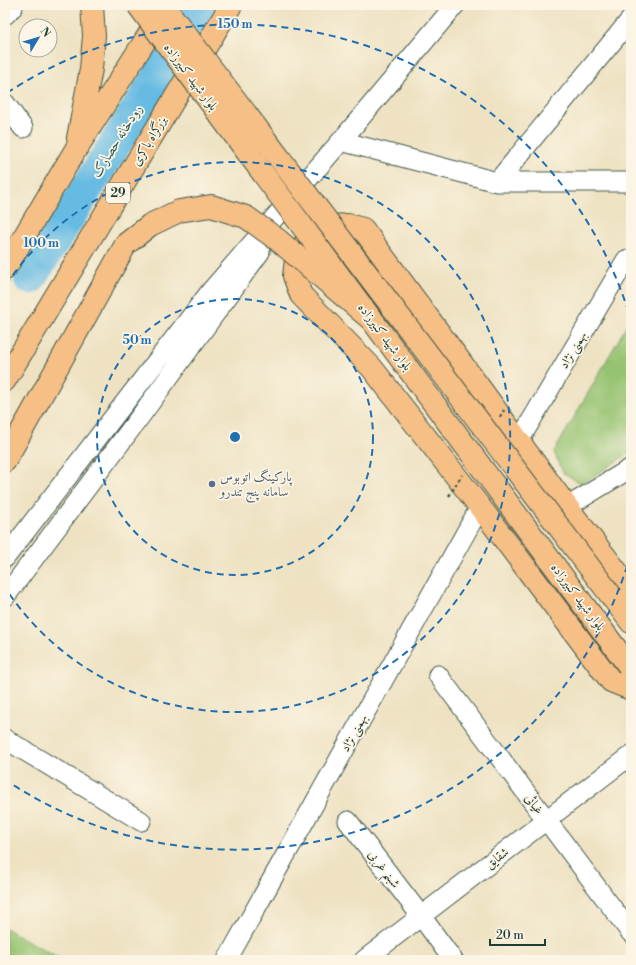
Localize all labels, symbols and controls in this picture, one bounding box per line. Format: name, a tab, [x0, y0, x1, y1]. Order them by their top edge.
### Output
text: 150 m	[218, 17, 252, 32]
north arrow	[18, 18, 58, 58]
text: N	[37, 25, 53, 40]
street label: بلوار شهید کبیرزاده	[160, 40, 222, 114]
water label: رودخانه حصارک	[87, 101, 147, 181]
street label: بزرگراه باکری	[127, 112, 170, 169]
road number: 29	[106, 183, 130, 203]
text: 100 m	[23, 236, 59, 251]
street label: بلوار شهید کبیرزاده	[354, 300, 416, 374]
street label: بهمنی نژاد	[556, 328, 591, 372]
text: 50 m	[122, 333, 152, 348]
centre of rings	[228, 430, 242, 444]
place label: پارکینگ اتوبوس سامانه پنج تندرو	[218, 468, 292, 503]
marker: پارکینگ اتوبوس سامانه پنج تندرو	[207, 479, 217, 489]
street label: بلوار شهید کبیرزاده	[547, 560, 609, 634]
street label: بهمنی نژاد	[337, 711, 372, 755]
street label: غیاثی	[521, 790, 547, 818]
street label: شقایق	[482, 844, 512, 872]
street label: شبنم غربی	[361, 847, 403, 894]
scale bar	[490, 921, 545, 947]
text: 20 m	[496, 928, 524, 943]

